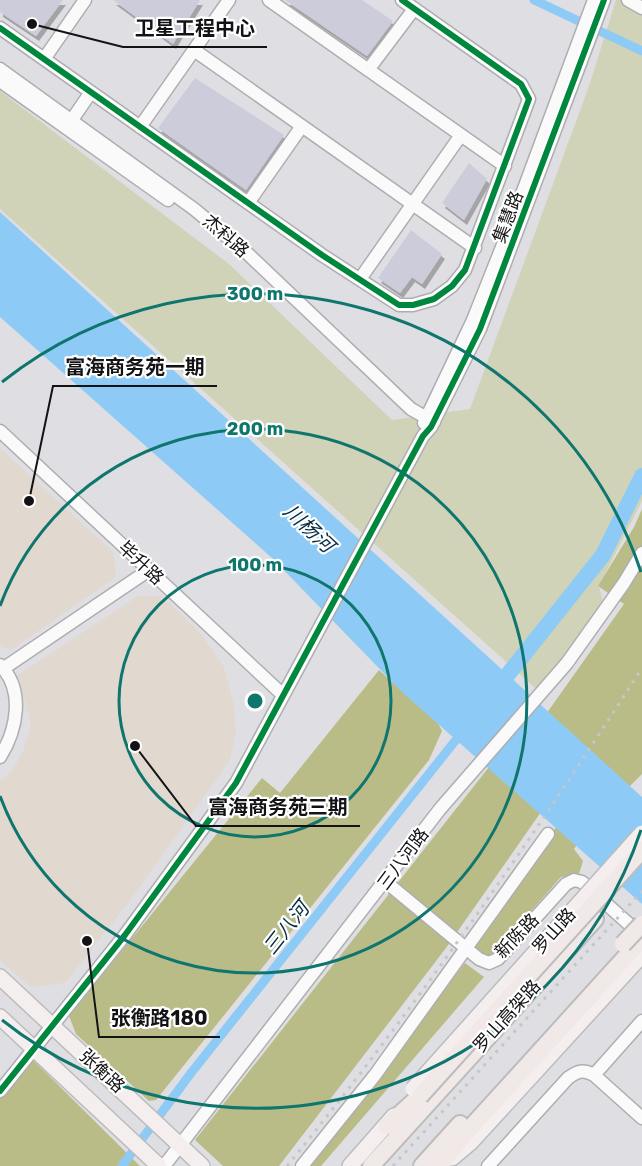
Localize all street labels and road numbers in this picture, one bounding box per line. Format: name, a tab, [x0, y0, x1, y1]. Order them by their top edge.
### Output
street label: 集慧路	[488, 188, 528, 246]
street label: 杰科路	[198, 210, 254, 262]
street label: 毕升路	[114, 537, 168, 589]
street label: 三八河路	[373, 824, 433, 894]
street label: 罗山路	[528, 904, 580, 958]
street label: 新陈路	[490, 909, 544, 963]
street label: 罗山高架路	[469, 975, 545, 1057]
street label: 张衡路	[75, 1045, 129, 1097]

